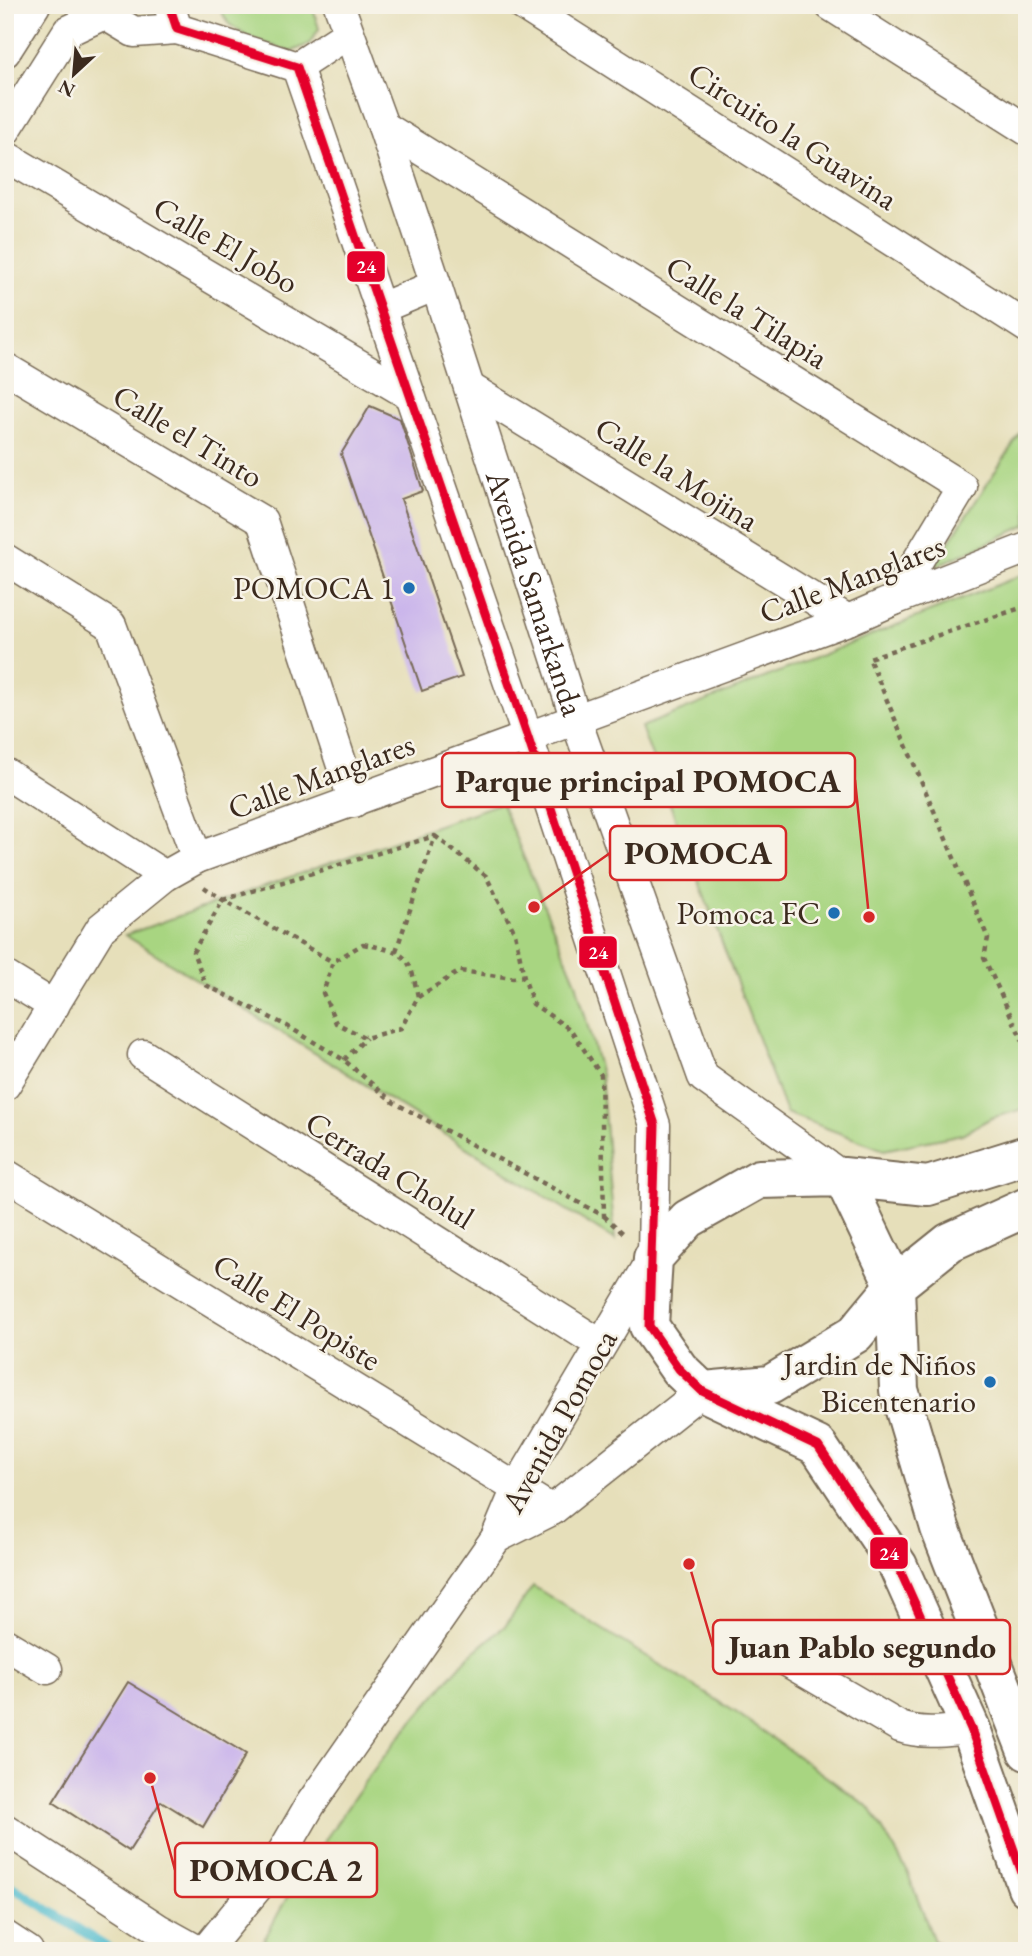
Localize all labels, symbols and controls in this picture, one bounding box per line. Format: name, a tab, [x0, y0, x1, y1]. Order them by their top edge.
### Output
north arrow	[38, 38, 108, 108]
street label: Circuito la Guavina	[680, 52, 906, 220]
text: N	[54, 74, 79, 103]
street label: Calle El Jobo	[146, 187, 306, 303]
street label: Calle la Tilapia	[658, 246, 836, 379]
line badge: 24	[346, 250, 386, 283]
text: 24	[356, 254, 377, 279]
street label: Calle el Tinto	[105, 375, 271, 497]
street label: Calle la Mojina	[587, 407, 767, 541]
street label: Avenida Samarkanda	[476, 464, 594, 721]
street label: Calle Manglares	[753, 524, 951, 634]
place label: POMOCA 1	[233, 567, 395, 609]
marker: POMOCA 1	[401, 580, 417, 596]
street label: Calle Manglares	[222, 723, 420, 829]
callout: Parque principal POMOCA	[442, 753, 855, 807]
text: Parque principal POMOCA	[455, 759, 841, 802]
callout: POMOCA	[610, 826, 786, 880]
text: POMOCA	[624, 831, 772, 874]
place label: Pomoca FC	[677, 892, 820, 934]
marker: Pomoca FC	[826, 905, 842, 921]
line badge: 24	[578, 935, 618, 969]
text: 24	[588, 940, 609, 965]
street label: Cerrada Cholul	[298, 1101, 483, 1239]
street label: Calle El Popiste	[205, 1244, 389, 1380]
street label: Avenida Pomoca	[491, 1322, 627, 1521]
place label: Jardin de Niños Bicentenario	[780, 1343, 976, 1422]
marker: Jardin de Niños Bicentenario	[982, 1374, 998, 1390]
line badge: 24	[869, 1536, 909, 1570]
text: 24	[879, 1541, 900, 1566]
callout: Juan Pablo segundo	[713, 1620, 1010, 1674]
text: Juan Pablo segundo	[725, 1625, 996, 1668]
callout: POMOCA 2	[175, 1843, 377, 1897]
text: POMOCA 2	[189, 1848, 363, 1891]

